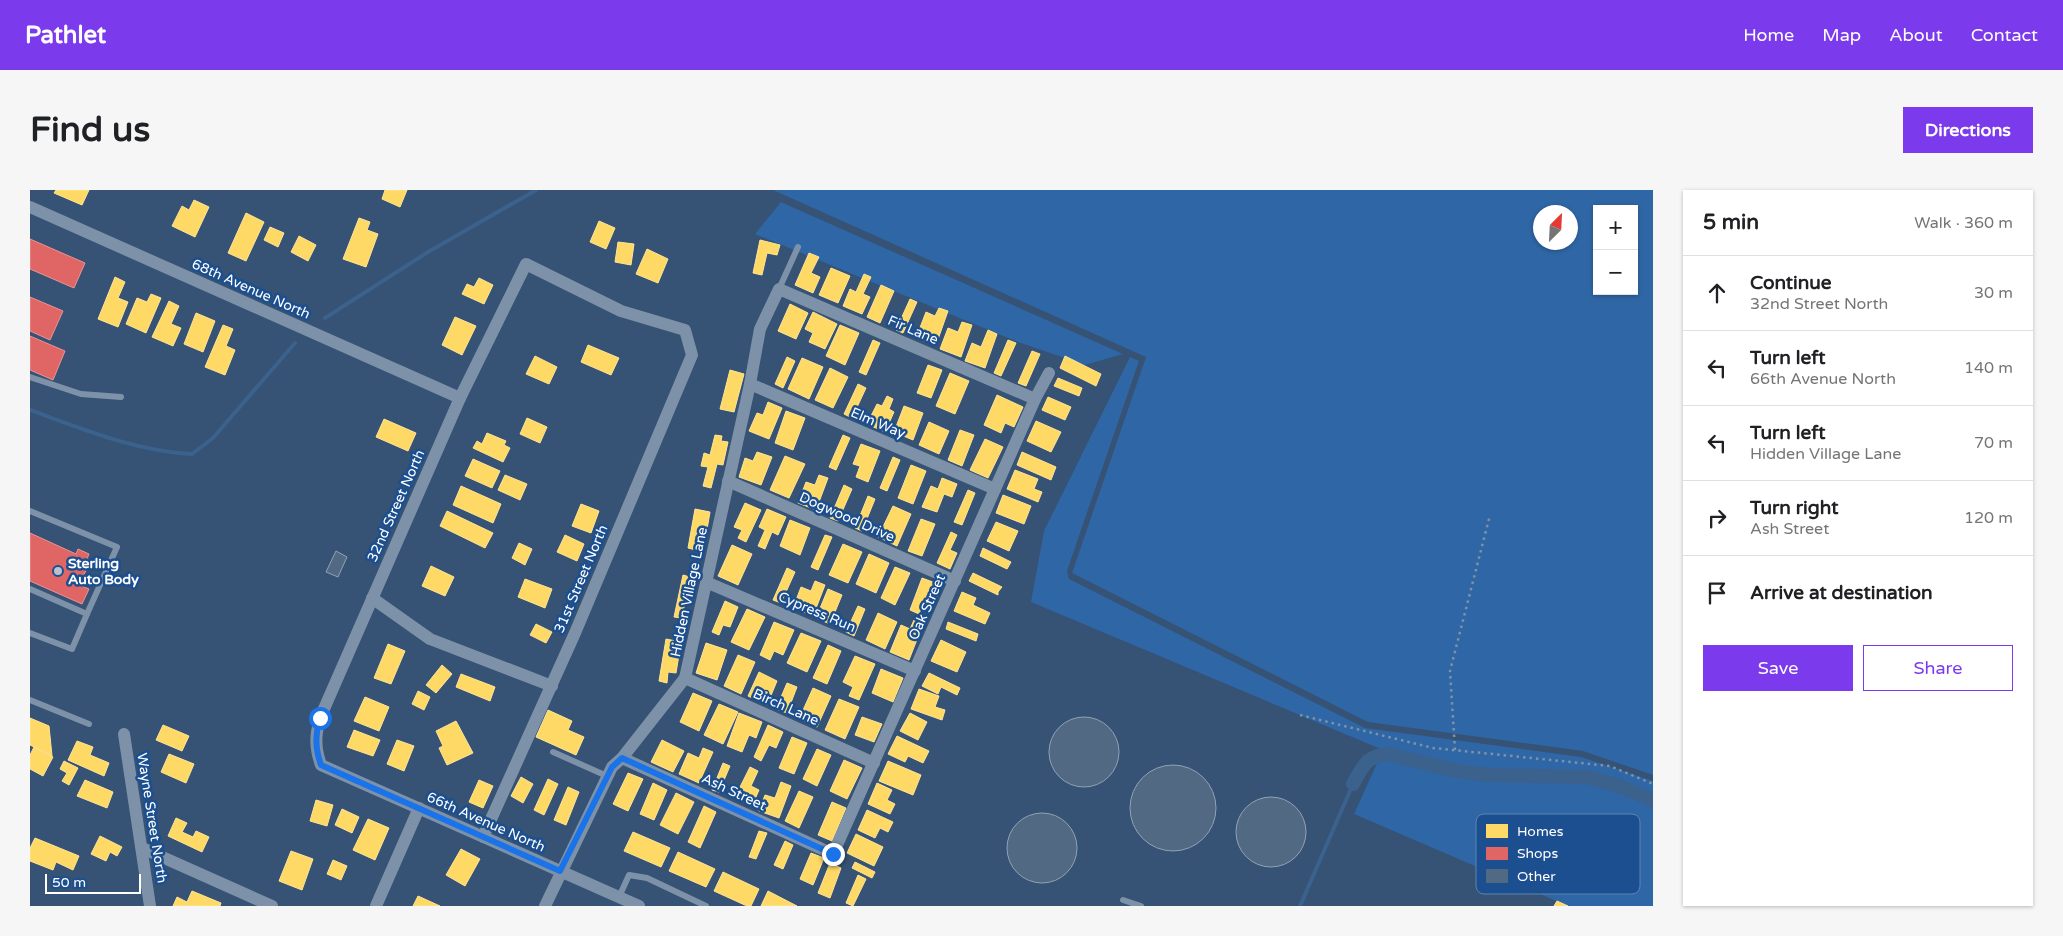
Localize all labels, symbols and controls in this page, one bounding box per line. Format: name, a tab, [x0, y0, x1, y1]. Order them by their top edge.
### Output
text: Pathlet	[25, 21, 106, 50]
text: Home	[1743, 24, 1794, 46]
text: Map	[1822, 24, 1861, 46]
text: About	[1889, 24, 1943, 46]
text: Contact	[1971, 24, 2038, 46]
button: Directions	[1903, 107, 2033, 153]
text: Find us	[30, 109, 150, 151]
north arrow	[1533, 205, 1578, 250]
map controls	[1593, 205, 1638, 295]
button: +	[1593, 205, 1638, 250]
text: 5 min	[1703, 210, 1759, 235]
text: Walk · 360 m	[1914, 213, 2013, 233]
button: −	[1593, 250, 1638, 295]
street label: 68th Avenue North	[189, 255, 313, 323]
text: Continue	[1750, 272, 1832, 294]
icon: ahead	[1703, 279, 1731, 307]
text: 30 m	[1974, 283, 2013, 303]
text: 32nd Street North	[1750, 294, 1888, 314]
street label: Fir Lane	[885, 312, 941, 348]
text: Turn left	[1750, 347, 1826, 369]
icon: left	[1703, 354, 1731, 382]
text: 140 m	[1964, 358, 2013, 378]
text: 66th Avenue North	[1750, 369, 1896, 389]
street label: Elm Way	[848, 404, 908, 442]
text: Turn left	[1750, 422, 1826, 444]
icon: left	[1703, 429, 1731, 457]
text: 70 m	[1974, 433, 2013, 453]
text: Hidden Village Lane	[1750, 444, 1901, 464]
street label: 32nd Street North	[364, 447, 428, 565]
street label: Dogwood Drive	[797, 488, 897, 546]
text: Turn right	[1750, 497, 1838, 519]
icon: right	[1703, 504, 1731, 532]
text: 120 m	[1964, 508, 2013, 528]
text: Ash Street	[1750, 519, 1829, 539]
street label: 31st Street North	[551, 522, 611, 636]
street label: Hidden Village Lane	[667, 525, 711, 659]
place label: Sterling Auto Body	[68, 555, 139, 588]
marker: Sterling Auto Body	[52, 565, 64, 577]
street label: Oak Street	[905, 571, 949, 643]
icon: arrive	[1703, 579, 1731, 607]
text: Arrive at destination	[1750, 582, 1933, 604]
street label: Cypress Run	[776, 588, 858, 636]
button: Save	[1703, 645, 1853, 691]
button: Share	[1863, 645, 2013, 691]
street label: Birch Lane	[750, 685, 822, 729]
route start	[309, 707, 332, 730]
street label: Wayne Street North	[133, 752, 171, 884]
street label: Ash Street	[699, 770, 770, 815]
street label: 66th Avenue North	[424, 788, 548, 856]
legend	[1476, 814, 1640, 894]
text: Homes	[1517, 823, 1564, 840]
route end	[822, 843, 845, 866]
text: Shops	[1517, 845, 1558, 862]
text: Other	[1517, 868, 1556, 885]
scale bar	[45, 871, 141, 894]
text: 50 m	[52, 874, 86, 891]

